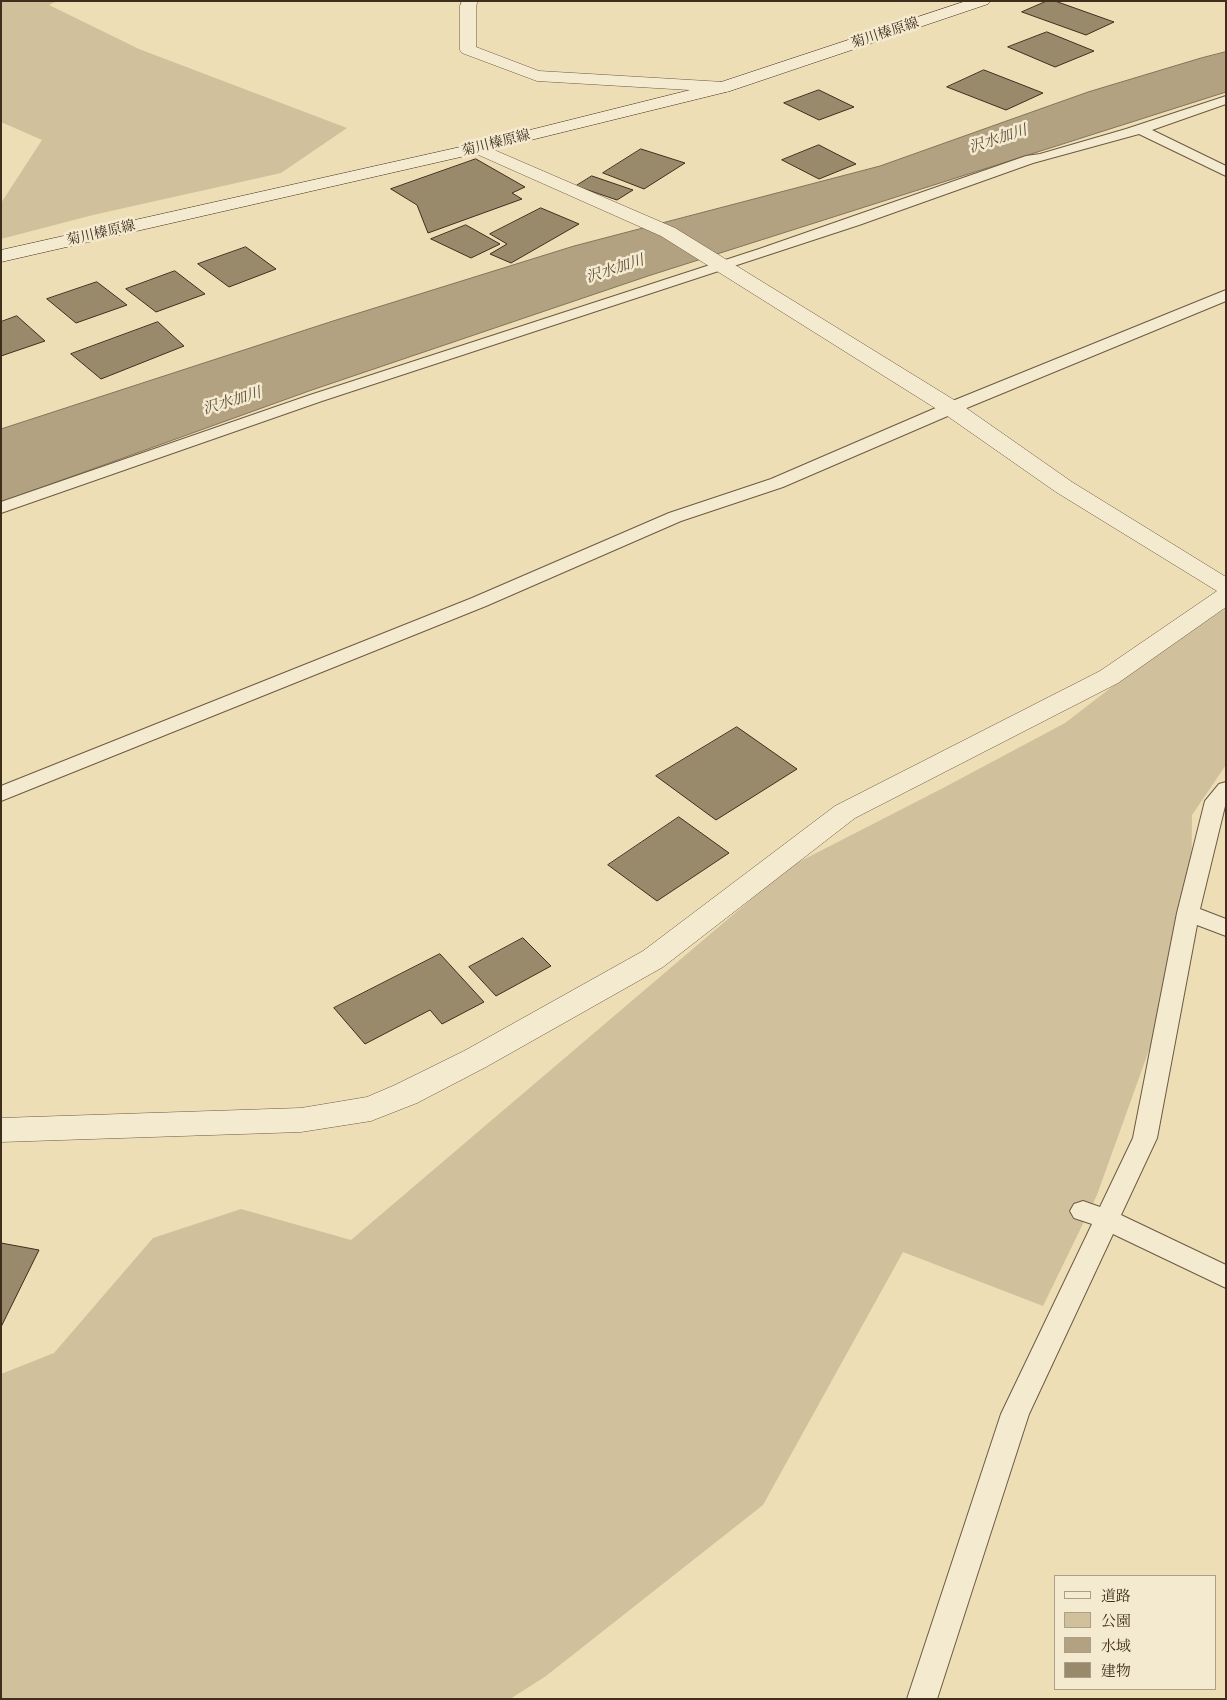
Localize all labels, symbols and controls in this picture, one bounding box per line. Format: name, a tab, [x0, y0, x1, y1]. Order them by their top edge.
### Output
street label: 菊川榛原線	[849, 14, 921, 52]
water label: 沢水加川	[967, 121, 1029, 157]
street label: 菊川榛原線	[460, 126, 532, 160]
street label: 菊川榛原線	[65, 217, 137, 249]
water label: 沢水加川	[584, 251, 646, 287]
water label: 沢水加川	[201, 384, 263, 418]
legend	[1054, 1575, 1217, 1690]
text: 道路	[1101, 1586, 1131, 1605]
text: 公園	[1101, 1611, 1131, 1630]
text: 水域	[1101, 1636, 1131, 1655]
text: 建物	[1101, 1661, 1131, 1680]

